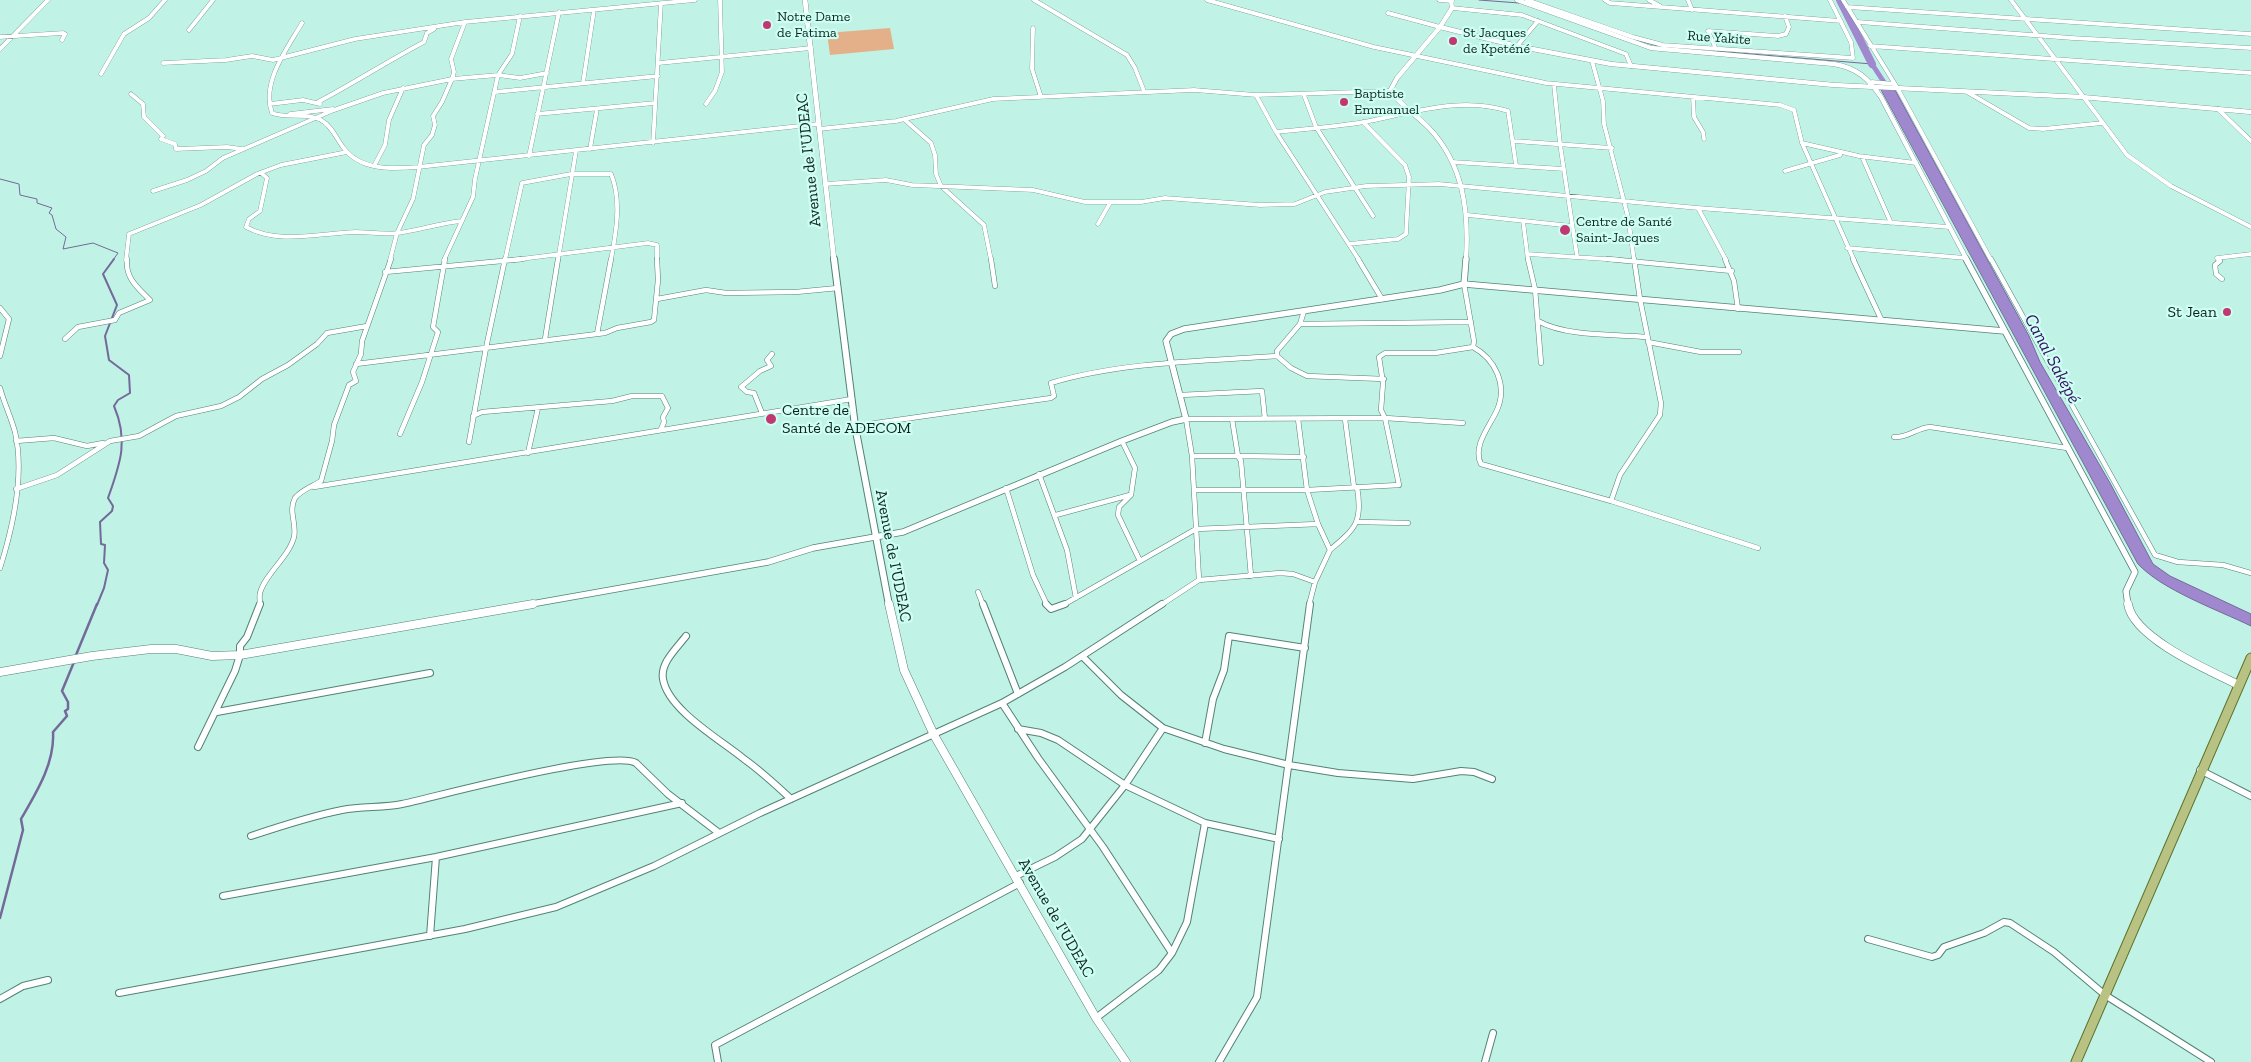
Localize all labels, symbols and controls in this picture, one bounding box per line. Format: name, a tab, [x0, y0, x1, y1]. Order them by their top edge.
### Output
place label: Notre Dame de Fatima	[777, 9, 850, 41]
marker: Notre Dame de Fatima	[761, 19, 773, 31]
place label: St Jacques de Kpeténé	[1463, 25, 1530, 58]
street label: Rue Yakite	[1687, 27, 1751, 49]
marker: St Jacques de Kpeténé	[1447, 35, 1459, 47]
place label: Baptiste Emmanuel	[1354, 86, 1419, 118]
street label: Avenue de I'UDEAC	[792, 92, 826, 228]
marker: Baptiste Emmanuel	[1338, 96, 1350, 108]
place label: Centre de Santé Saint-Jacques	[1576, 214, 1672, 246]
marker: Centre de Santé Saint-Jacques	[1558, 223, 1572, 237]
place label: St Jean	[2168, 302, 2217, 322]
marker: St Jean	[2221, 306, 2233, 318]
water label: Canal Saképé	[2019, 310, 2085, 408]
place label: Centre de Santé de ADECOM	[782, 400, 911, 438]
marker: Centre de Santé de ADECOM	[764, 412, 778, 426]
street label: Avenue de I'UDEAC	[871, 488, 915, 624]
street label: Avenue de I'UDEAC	[1014, 855, 1098, 981]

